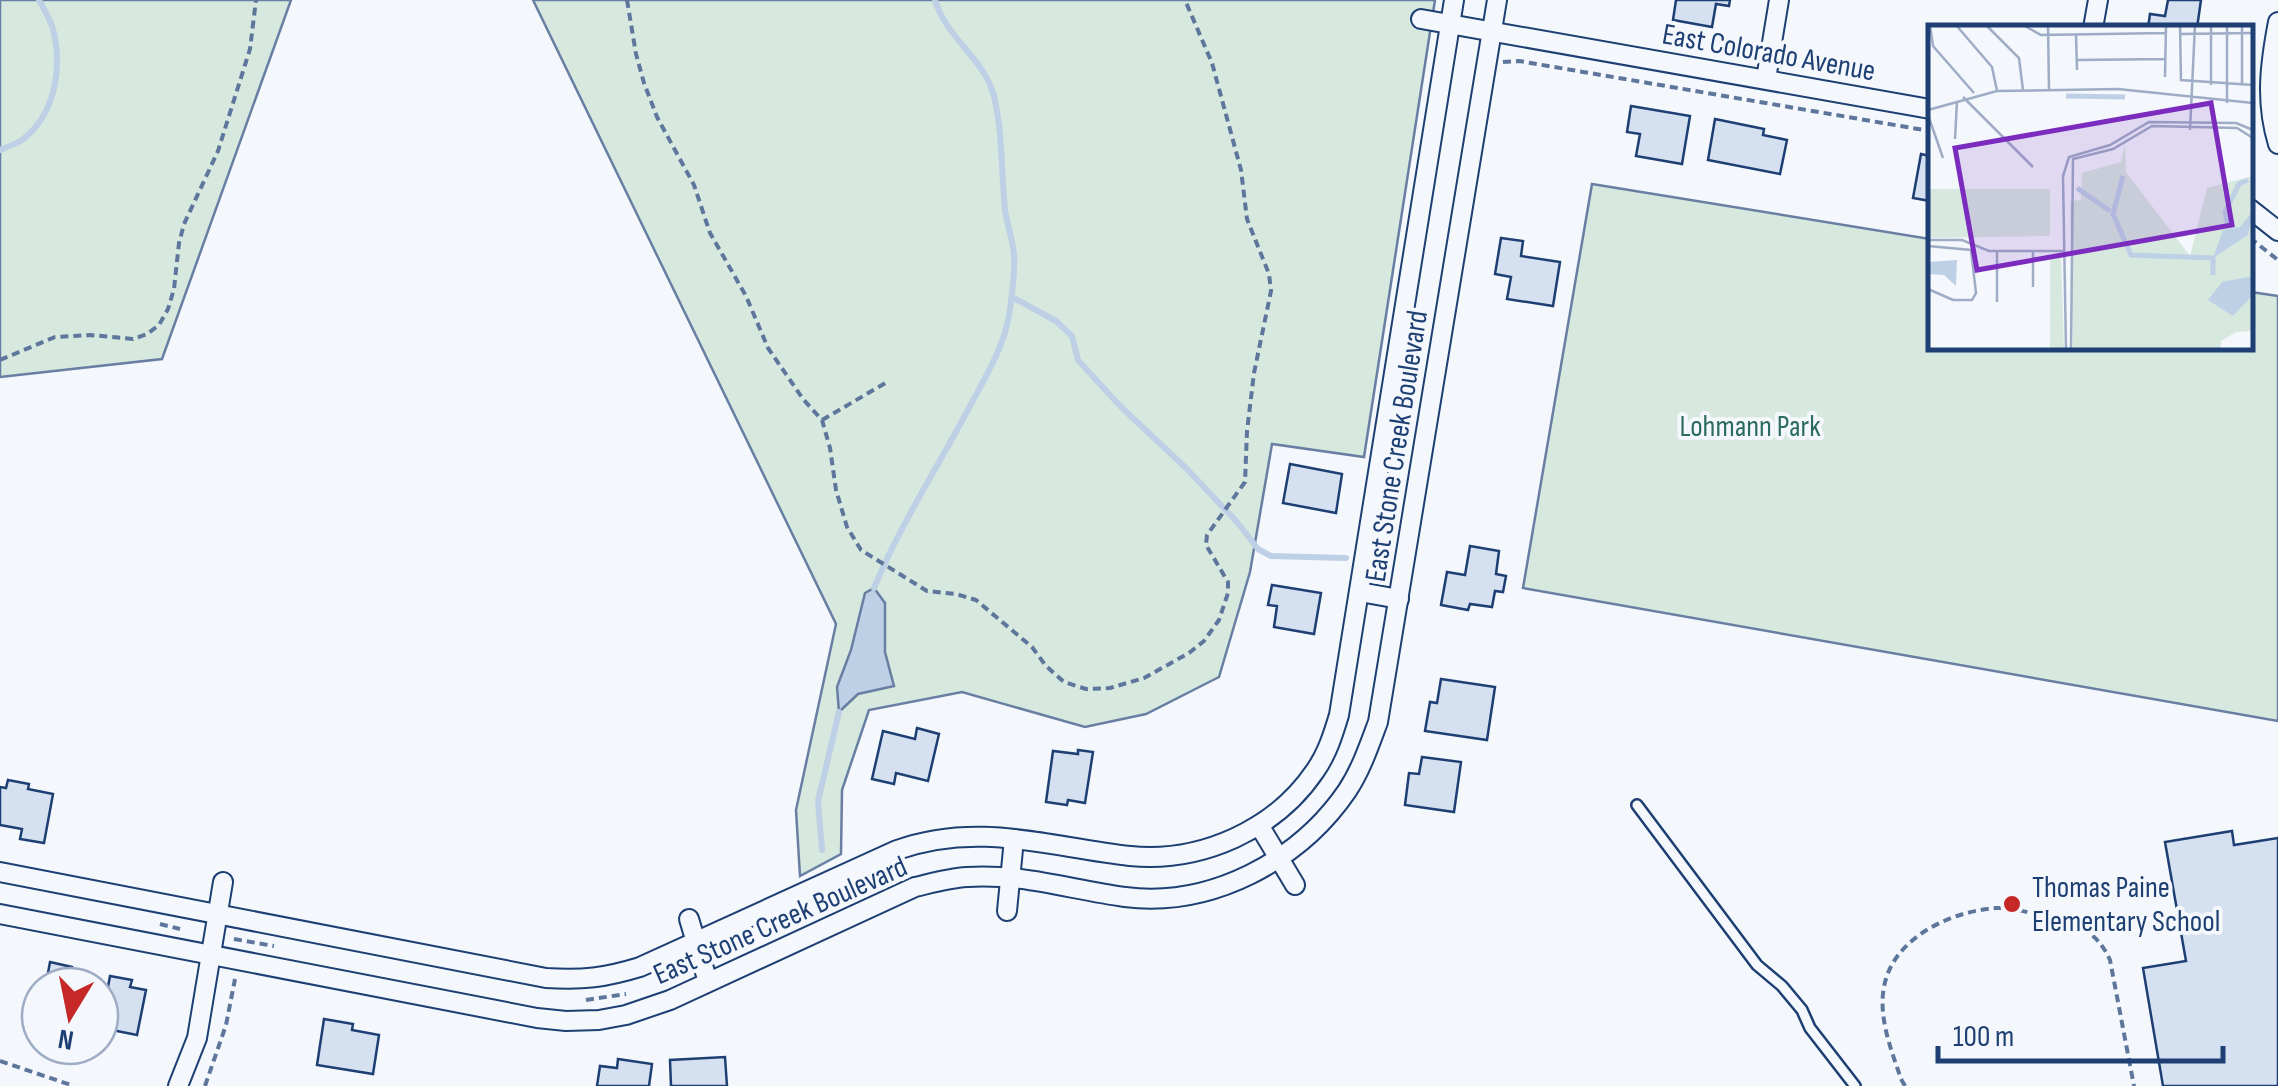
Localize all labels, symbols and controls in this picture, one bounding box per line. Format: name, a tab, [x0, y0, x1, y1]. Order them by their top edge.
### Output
street label: East Colorado Avenue	[1660, 17, 1878, 89]
inset map	[1928, 25, 2253, 350]
street label: East Stone Creek Boulevard	[1358, 308, 1436, 584]
park label: Lohmann Park	[1679, 409, 1821, 445]
street label: East Stone Creek Boulevard	[648, 849, 913, 993]
place label: Thomas Paine Elementary School	[2032, 870, 2220, 940]
marker: Thomas Paine Elementary School	[2001, 893, 2023, 915]
north arrow	[20, 966, 120, 1066]
scale bar	[1938, 1001, 2223, 1063]
text: 100 m	[1953, 1019, 2014, 1055]
text: N	[56, 1022, 76, 1057]

